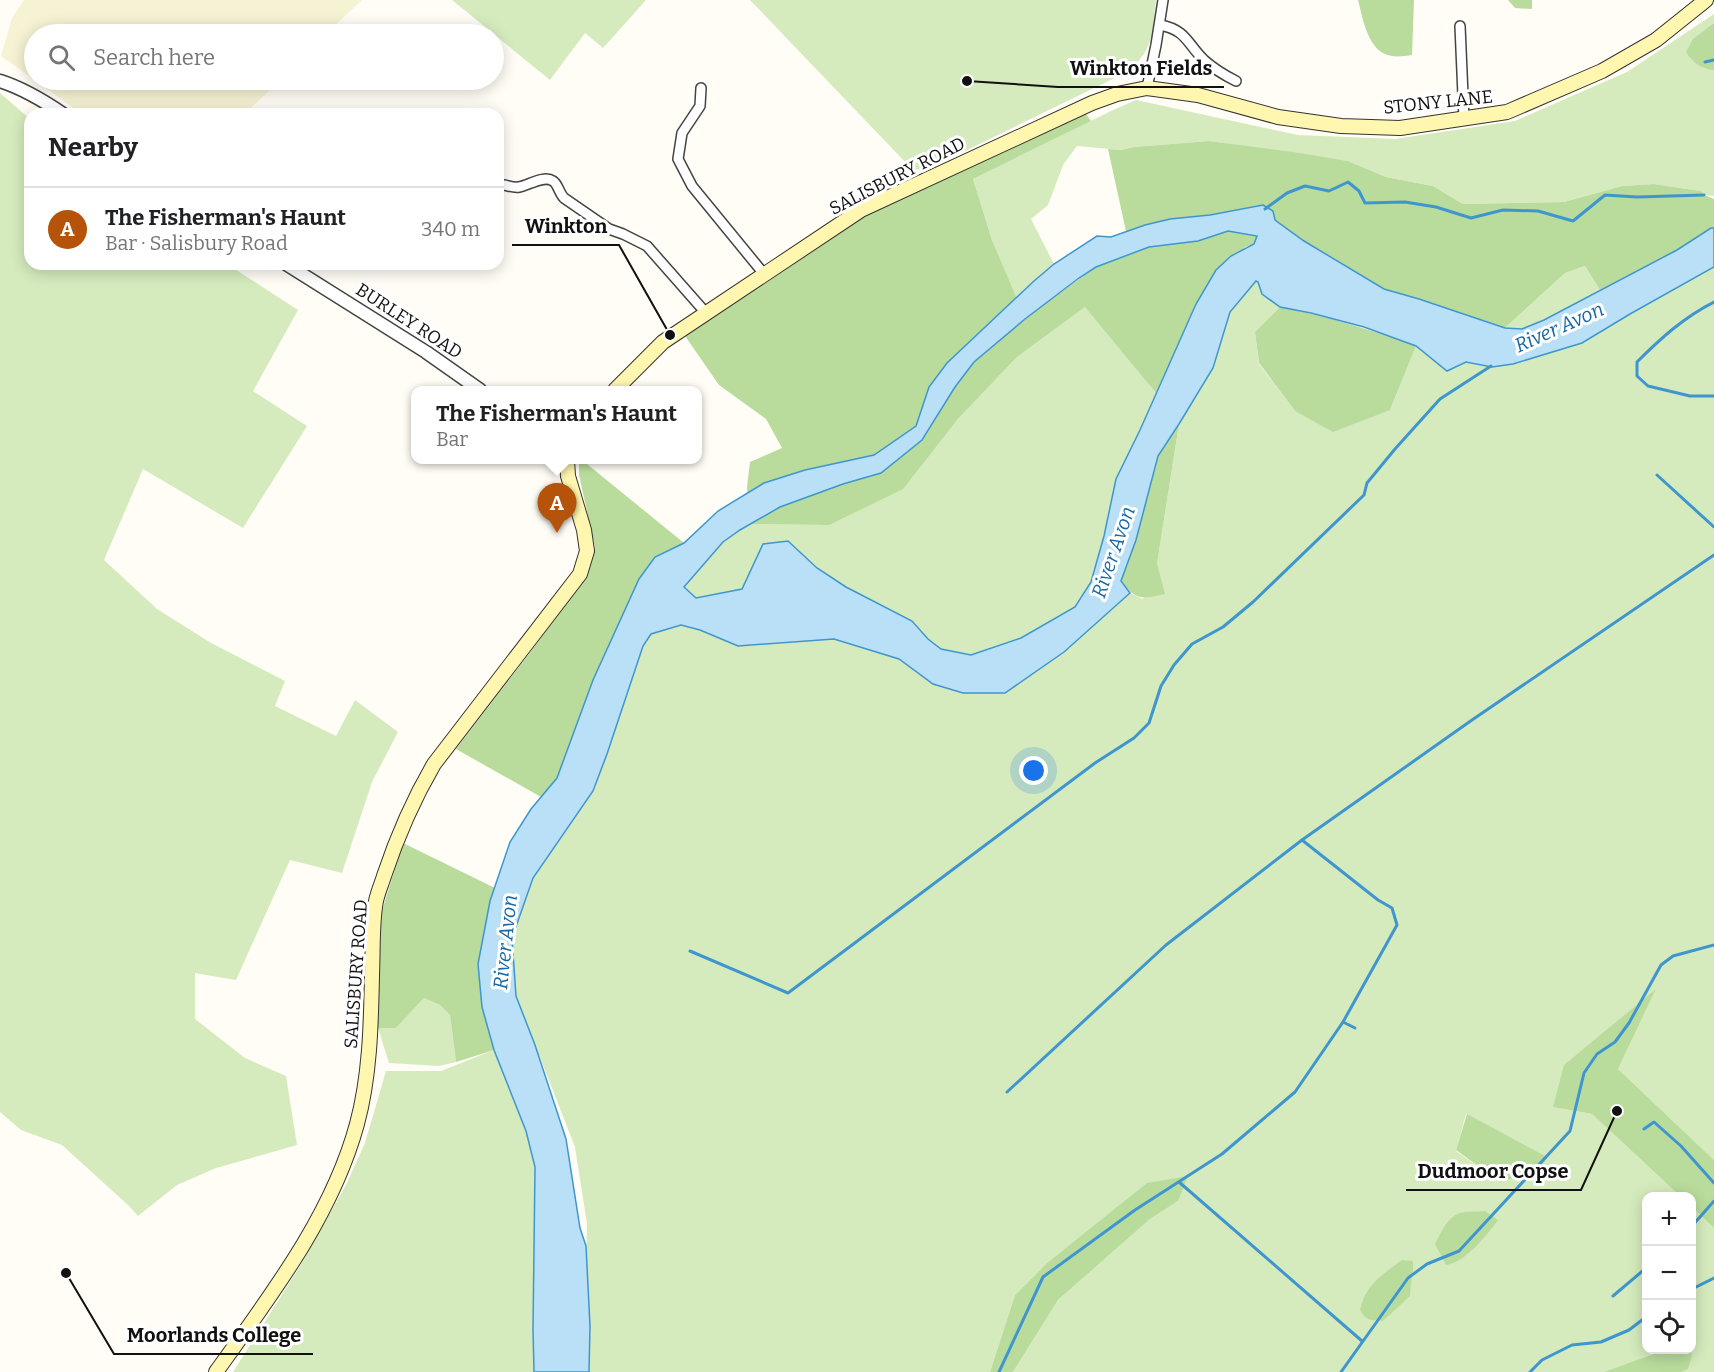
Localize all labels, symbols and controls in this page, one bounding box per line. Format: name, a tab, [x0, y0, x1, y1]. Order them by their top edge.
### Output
search box	[24, 24, 504, 90]
icon: search	[45, 41, 78, 74]
text: Search here	[93, 44, 215, 71]
callout: Winkton Fields	[1058, 49, 1224, 87]
text: Winkton Fields	[1070, 56, 1213, 80]
street label: STONY LANE	[1382, 85, 1494, 119]
text: Nearby	[48, 132, 138, 163]
street label: SALISBURY ROAD	[825, 132, 969, 220]
text: The Fisherman's Haunt	[105, 204, 346, 231]
callout: Winkton	[512, 207, 619, 245]
text: Winkton	[525, 214, 607, 238]
text: A	[60, 217, 75, 241]
text: 340 m	[421, 217, 480, 241]
text: Bar · Salisbury Road	[105, 231, 288, 255]
street label: BURLEY ROAD	[352, 278, 466, 364]
water label: River Avon	[1511, 297, 1607, 357]
popup	[411, 386, 702, 464]
text: The Fisherman's Haunt	[436, 400, 677, 427]
text: Bar	[436, 427, 468, 451]
pin: A	[538, 484, 576, 533]
water label: River Avon	[1086, 503, 1140, 601]
your location	[1019, 756, 1048, 785]
water label: River Avon	[488, 893, 522, 991]
street label: SALISBURY ROAD	[340, 899, 372, 1049]
callout: Dudmoor Copse	[1406, 1152, 1581, 1190]
text: Dudmoor Copse	[1418, 1159, 1568, 1183]
map controls	[1642, 1192, 1696, 1354]
button: +	[1642, 1192, 1696, 1246]
button: −	[1642, 1246, 1696, 1300]
button: locate	[1642, 1300, 1696, 1354]
callout: Moorlands College	[114, 1316, 313, 1354]
text: Moorlands College	[127, 1323, 301, 1347]

